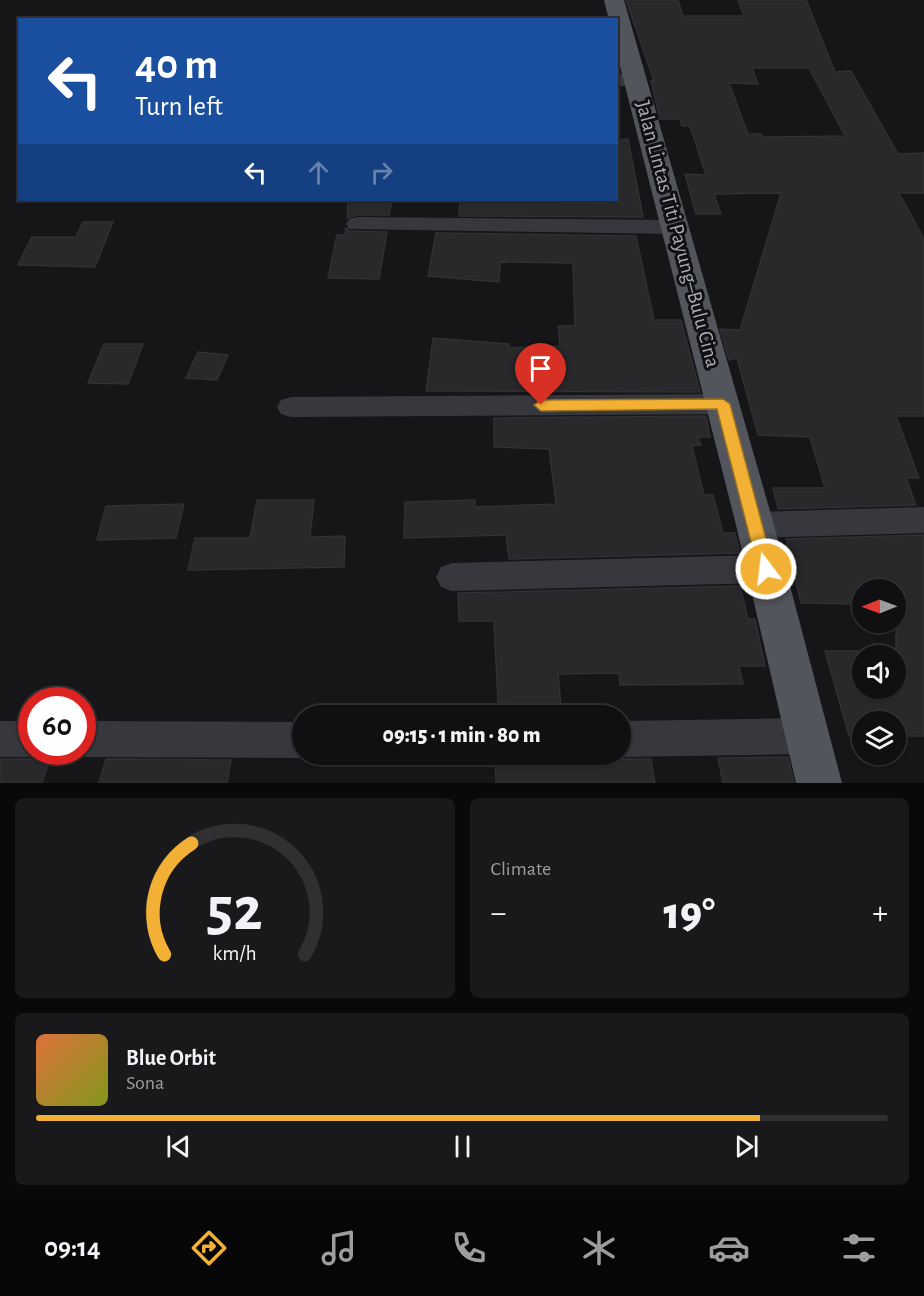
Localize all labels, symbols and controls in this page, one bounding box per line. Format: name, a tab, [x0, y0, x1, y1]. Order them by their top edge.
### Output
icon: left	[36, 42, 114, 120]
text: 40 m	[135, 44, 218, 86]
text: Turn left	[135, 93, 223, 120]
street label: Jalan Lintas Titi Payung–Bulu Cina	[632, 98, 724, 370]
icon: left	[239, 156, 272, 189]
icon: ahead	[302, 156, 335, 189]
icon: right	[365, 156, 398, 189]
pin	[515, 343, 566, 405]
icon: arrive	[524, 352, 557, 385]
position arrow	[734, 537, 798, 601]
north arrow	[852, 579, 906, 633]
map controls	[852, 579, 906, 765]
button: sound	[852, 645, 906, 699]
speed limit sign: 60	[18, 687, 96, 765]
button: layers	[852, 711, 906, 765]
text: 09:15 · 1 min · 80 m	[383, 724, 540, 746]
text: Climate	[491, 859, 551, 879]
text: 52	[207, 879, 263, 941]
text: 19°	[663, 892, 715, 937]
text: −	[491, 897, 506, 930]
text: +	[872, 897, 888, 930]
text: km/h	[213, 943, 257, 964]
text: Blue Orbit	[126, 1047, 216, 1069]
text: Sona	[126, 1073, 164, 1093]
icon: previous	[162, 1130, 195, 1163]
icon: pause	[446, 1130, 479, 1163]
icon: next	[730, 1130, 763, 1163]
icon: directions	[188, 1227, 230, 1269]
icon: music	[318, 1227, 360, 1269]
icon: phone	[448, 1227, 490, 1269]
icon: climate	[578, 1227, 620, 1269]
icon: car	[708, 1227, 750, 1269]
icon: filters	[838, 1227, 880, 1269]
text: 09:14	[44, 1234, 101, 1261]

